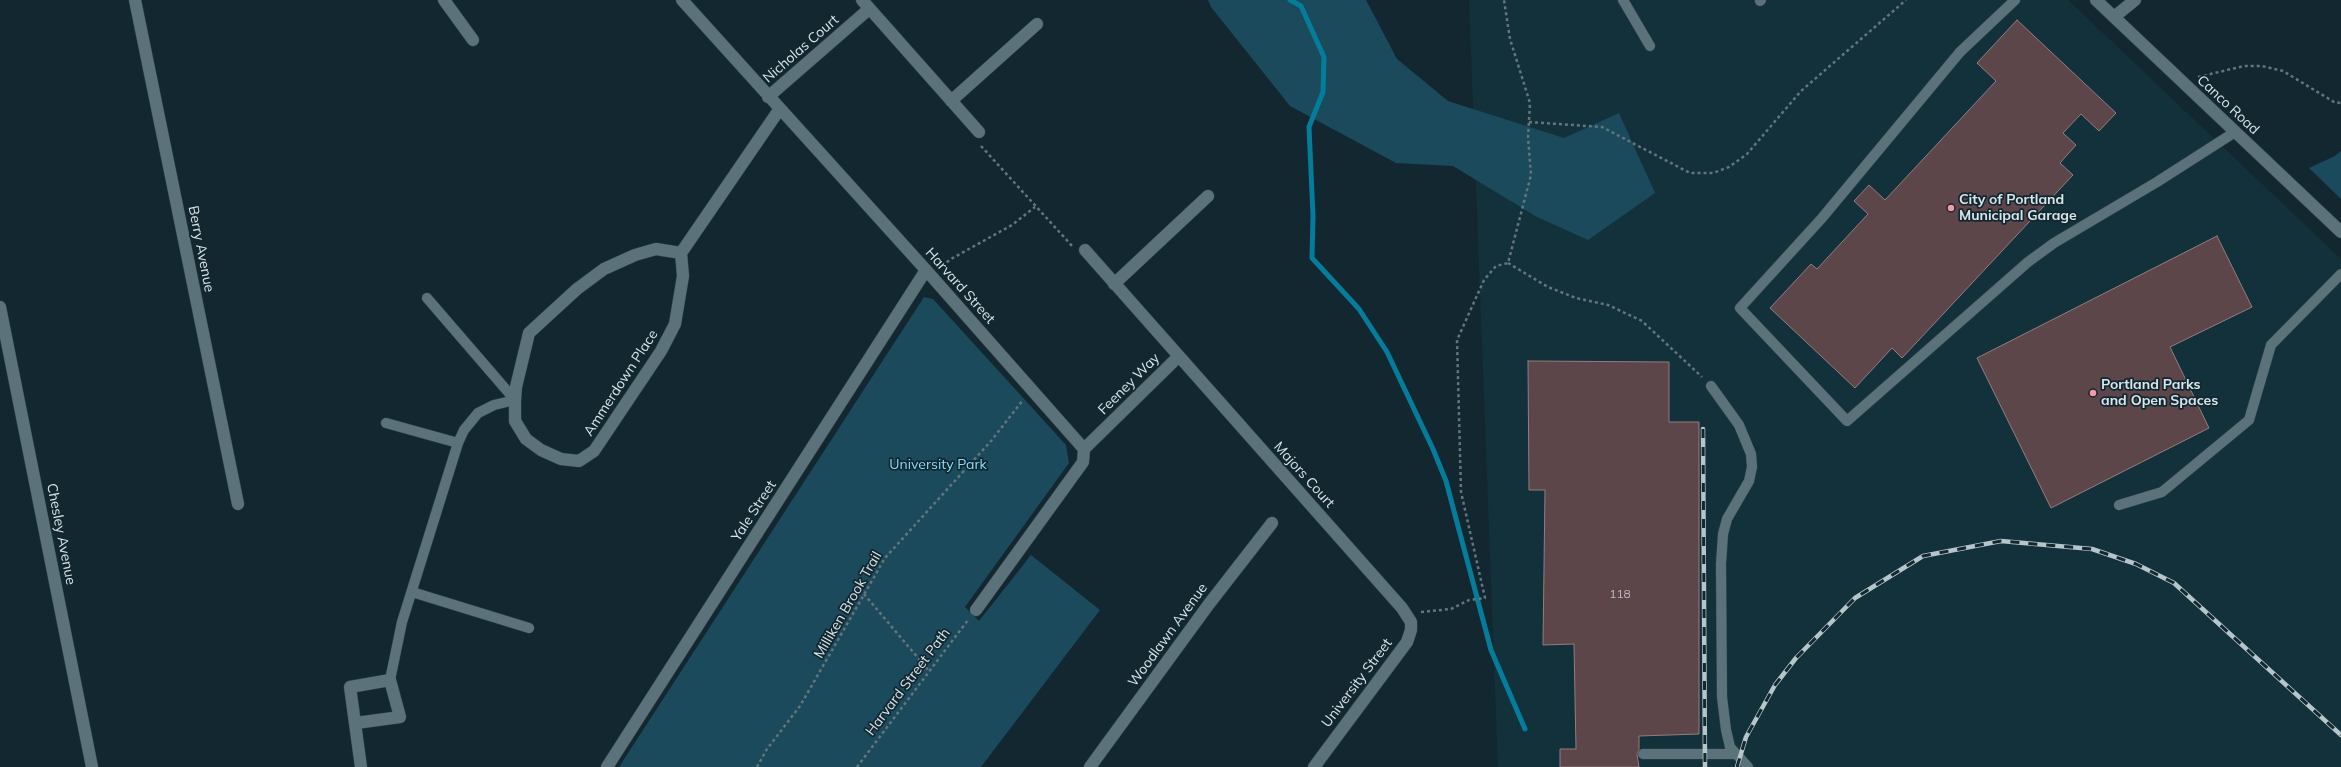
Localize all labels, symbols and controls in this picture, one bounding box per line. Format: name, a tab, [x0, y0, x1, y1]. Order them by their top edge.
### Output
street label: Nicholas Court	[760, 12, 842, 86]
street label: Canco Road	[2193, 72, 2263, 138]
place label: City of Portland Municipal Garage	[1959, 192, 2077, 224]
marker: City of Portland Municipal Garage	[1946, 203, 1956, 213]
street label: Berry Avenue	[184, 204, 218, 294]
street label: Harvard Street	[922, 245, 998, 327]
street label: Ammerdown Place	[580, 327, 662, 439]
street label: Feeney Way	[1095, 350, 1163, 418]
place label: Portland Parks and Open Spaces	[2101, 377, 2218, 410]
marker: Portland Parks and Open Spaces	[2088, 388, 2098, 398]
street label: Majors Court	[1270, 439, 1338, 511]
park label: University Park	[889, 457, 987, 473]
street label: Yale Street	[728, 477, 780, 545]
street label: Chesley Avenue	[43, 482, 79, 586]
street label: Milliken Brook Trail	[811, 549, 885, 661]
street label: Woodlawn Avenue	[1125, 580, 1211, 690]
house number: 118	[1609, 587, 1631, 601]
street label: Harvard Street Path	[862, 625, 954, 739]
street label: University Street	[1318, 635, 1396, 731]

